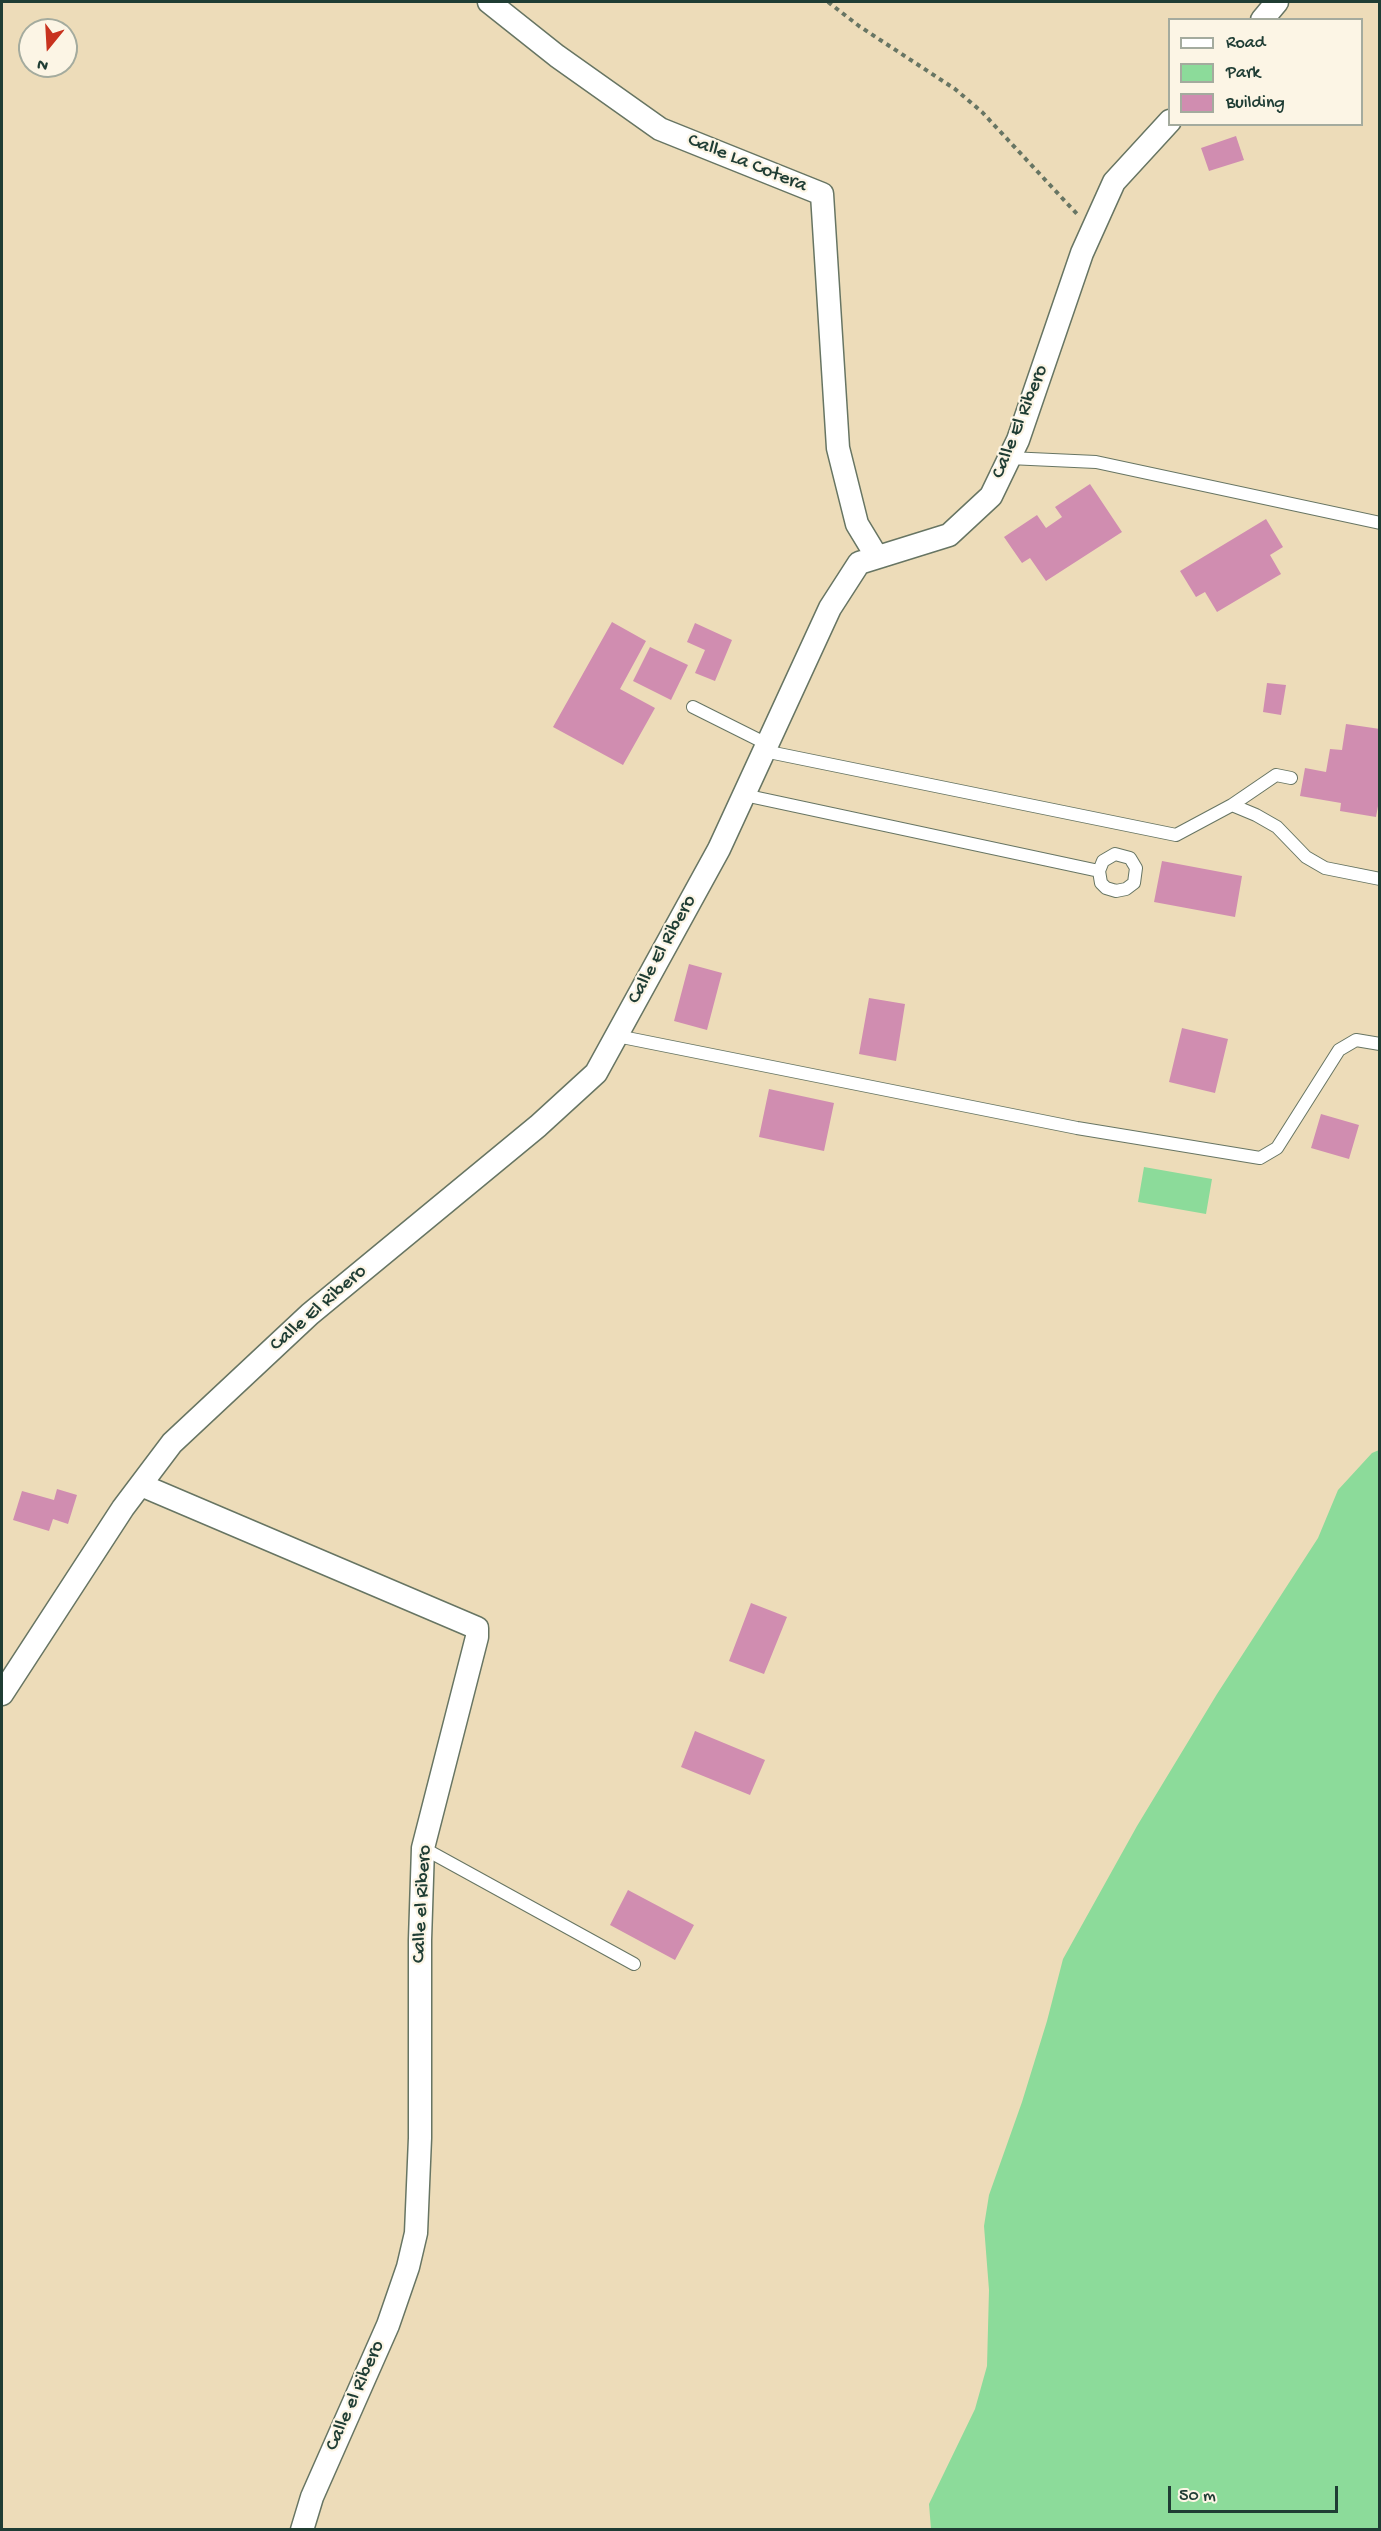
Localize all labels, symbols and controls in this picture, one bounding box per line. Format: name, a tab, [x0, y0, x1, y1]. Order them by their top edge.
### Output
north arrow	[18, 18, 78, 78]
legend	[1168, 18, 1363, 126]
text: Road	[1226, 33, 1265, 54]
text: N	[35, 53, 51, 74]
text: Park	[1226, 63, 1260, 84]
text: Building	[1226, 93, 1285, 114]
street label: Calle La Cotera	[684, 129, 810, 199]
street label: Calle El Ribero	[987, 362, 1055, 482]
street label: Calle El Ribero	[623, 891, 703, 1009]
street label: Calle El Ribero	[266, 1260, 372, 1358]
street label: Calle el Ribero	[408, 1844, 438, 1964]
street label: Calle el Ribero	[321, 2337, 391, 2455]
scale bar	[1171, 2474, 1340, 2512]
text: 50 m	[1179, 2486, 1216, 2507]

